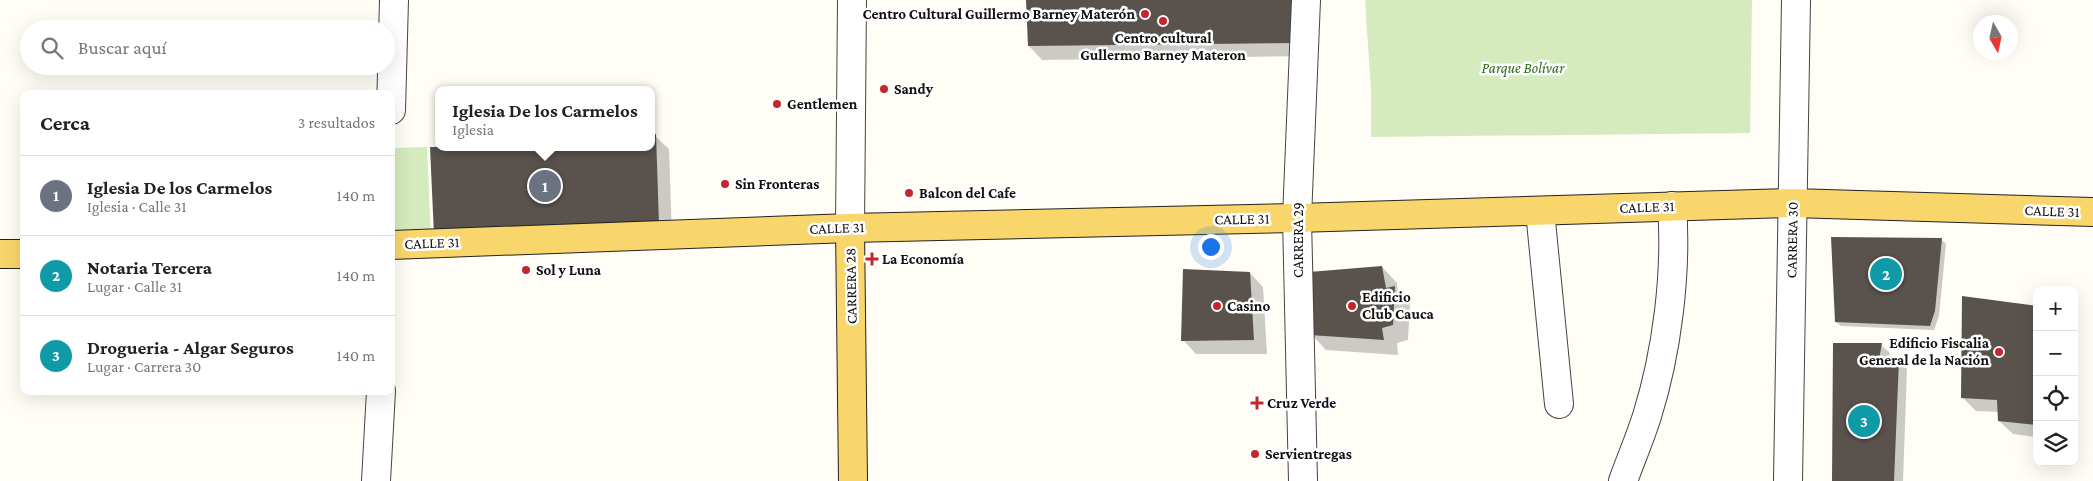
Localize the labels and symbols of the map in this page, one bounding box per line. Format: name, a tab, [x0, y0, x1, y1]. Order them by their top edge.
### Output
place label: Centro Cultural Guillermo Barney Materón	[863, 6, 1135, 22]
marker: Centro Cultural Guillermo Barney Materón	[1139, 8, 1151, 20]
marker: Centro cultural Gullermo Barney Materon	[1157, 15, 1169, 27]
north arrow	[1973, 15, 2018, 60]
place label: Centro cultural Gullermo Barney Materon	[1080, 30, 1246, 63]
park label: Parque Bolívar	[1482, 60, 1565, 77]
place label: Sandy	[894, 81, 934, 97]
marker: Sandy	[878, 83, 890, 95]
place label: Gentlemen	[787, 96, 858, 112]
marker: Gentlemen	[771, 98, 783, 110]
pin: 1	[529, 167, 561, 205]
place label: Sin Fronteras	[735, 176, 819, 192]
marker: Sin Fronteras	[719, 178, 731, 190]
place label: Balcon del Cafe	[919, 185, 1016, 201]
marker: Balcon del Cafe	[903, 187, 915, 199]
street label: CALLE 31	[1619, 198, 1675, 216]
street label: CARRERA 30	[1783, 201, 1801, 279]
street label: CARRERA 29	[1290, 202, 1306, 278]
street label: CALLE 31	[2024, 202, 2080, 220]
street label: CALLE 31	[1214, 211, 1270, 227]
street label: CALLE 31	[809, 219, 865, 237]
street label: CALLE 31	[404, 234, 460, 252]
your location	[1198, 234, 1224, 260]
street label: CARRERA 28	[842, 248, 860, 324]
place label: La Economía	[882, 251, 965, 267]
marker: La Economía	[866, 253, 878, 265]
pin: 2	[1870, 255, 1902, 293]
place label: Sol y Luna	[536, 262, 602, 278]
marker: Sol y Luna	[520, 264, 532, 276]
place label: Edificio Club Cauca	[1362, 289, 1435, 322]
place label: Casino	[1227, 298, 1270, 314]
marker: Casino	[1211, 300, 1223, 312]
marker: Edificio Club Cauca	[1346, 300, 1358, 312]
place label: Edificio Fiscalia General de la Nación	[1859, 335, 1990, 368]
marker: Edificio Fiscalia General de la Nación	[1993, 346, 2005, 358]
place label: Cruz Verde	[1267, 395, 1336, 411]
marker: Cruz Verde	[1251, 397, 1263, 409]
pin: 3	[1848, 402, 1880, 440]
place label: Servientregas	[1265, 446, 1352, 462]
marker: Servientregas	[1249, 448, 1261, 460]

